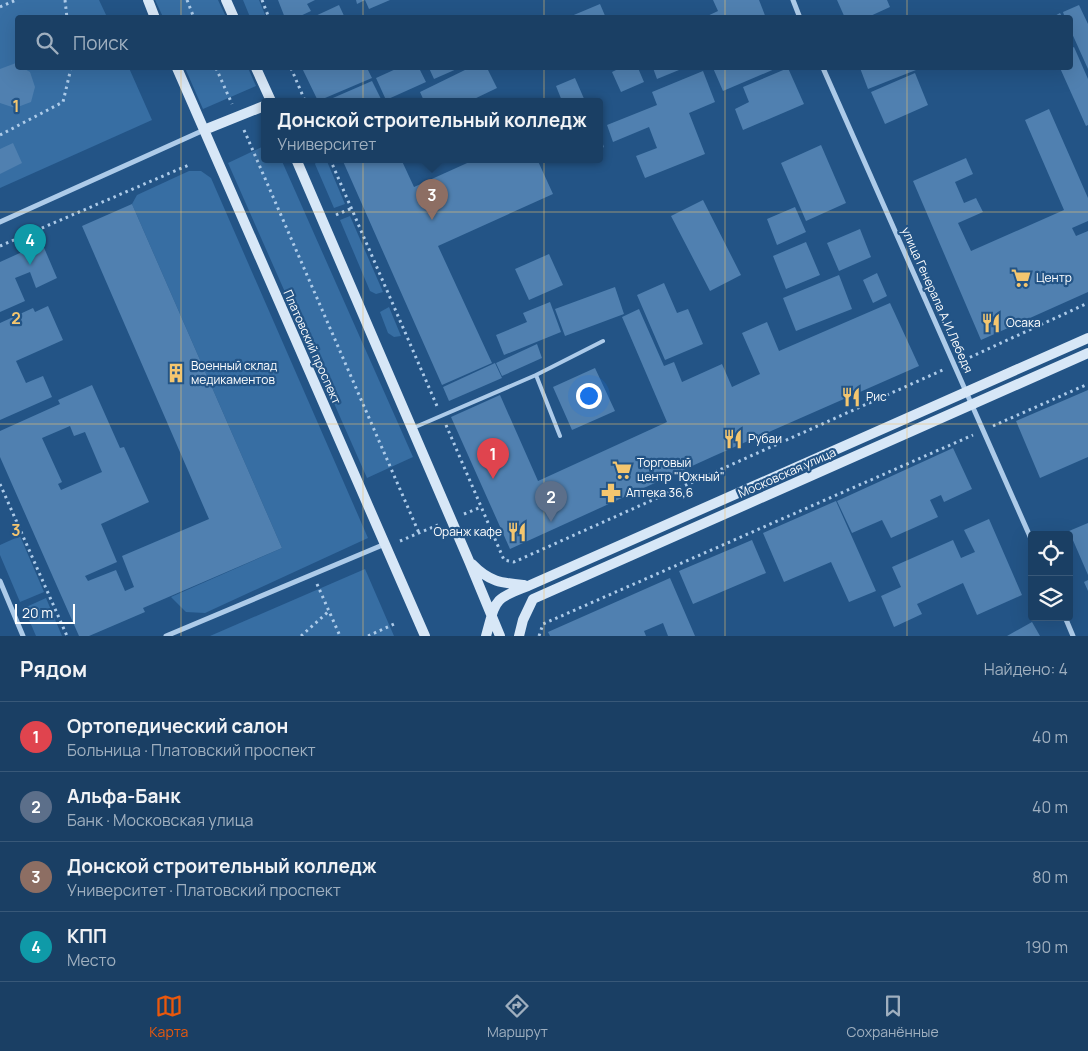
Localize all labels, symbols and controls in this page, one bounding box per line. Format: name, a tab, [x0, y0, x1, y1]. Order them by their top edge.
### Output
search box	[15, 15, 1073, 70]
icon: search	[33, 29, 61, 57]
text: Поиск	[73, 30, 128, 56]
text: 1	[12, 95, 20, 117]
popup	[261, 98, 603, 163]
text: Донской строительный колледж	[277, 107, 587, 133]
text: Университет	[277, 133, 376, 155]
pin: 3	[416, 179, 448, 220]
pin: 4	[14, 224, 46, 265]
street label: улица Генерала А.И.Лебедя	[898, 224, 977, 375]
supermarket icon: Центр	[1010, 267, 1032, 289]
place label: Центр	[1036, 269, 1072, 286]
street label: Платовский проспект	[280, 287, 345, 407]
text: 2	[11, 307, 21, 329]
restaurant icon: Осака	[980, 312, 1002, 334]
place label: Осака	[1006, 314, 1041, 331]
place label: Военный склад медикаментов	[191, 357, 277, 388]
building icon: Военный склад медикаментов	[165, 362, 187, 384]
your location	[576, 383, 602, 409]
restaurant icon: Рис	[840, 386, 862, 408]
place label: Рис	[866, 388, 887, 405]
restaurant icon: Рубаи	[722, 428, 744, 450]
place label: Рубаи	[748, 430, 782, 447]
pin: 1	[477, 438, 509, 479]
street label: Московская улица	[735, 443, 838, 502]
place label: Торговый центр "Южный"	[637, 454, 725, 485]
supermarket icon: Торговый центр "Южный"	[611, 459, 633, 481]
pin: 2	[535, 481, 567, 522]
pharmacy icon: Аптека 36,6	[600, 482, 622, 504]
place label: Аптека 36,6	[626, 484, 693, 501]
text: 3	[11, 519, 21, 541]
restaurant icon: Оранж кафе	[506, 521, 528, 543]
place label: Оранж кафе	[433, 523, 502, 540]
map controls	[1028, 531, 1073, 621]
button: locate	[1028, 531, 1073, 576]
button: layers	[1028, 576, 1073, 621]
scale bar	[15, 601, 75, 624]
text: 20 m	[22, 603, 53, 622]
text: Рядом	[20, 655, 87, 683]
text: Найдено: 4	[984, 658, 1068, 680]
text: Ортопедический салон	[67, 713, 288, 739]
text: 1	[32, 726, 40, 748]
text: 40 m	[1032, 726, 1068, 748]
text: Больница · Платовский проспект	[67, 739, 316, 761]
text: Альфа-Банк	[67, 783, 180, 809]
text: 2	[31, 796, 41, 818]
text: 40 m	[1032, 796, 1068, 818]
text: Банк · Московская улица	[67, 809, 253, 831]
text: Донской строительный колледж	[67, 853, 376, 879]
text: 3	[31, 866, 41, 888]
text: 80 m	[1032, 866, 1068, 888]
text: Университет · Платовский проспект	[67, 879, 341, 901]
text: КПП	[67, 923, 107, 949]
text: 4	[31, 936, 41, 958]
text: 190 m	[1025, 936, 1068, 958]
text: Место	[67, 949, 116, 971]
tab: Карта	[149, 992, 188, 1041]
tab: Маршрут	[487, 992, 548, 1041]
tab: Сохранённые	[847, 992, 939, 1041]

